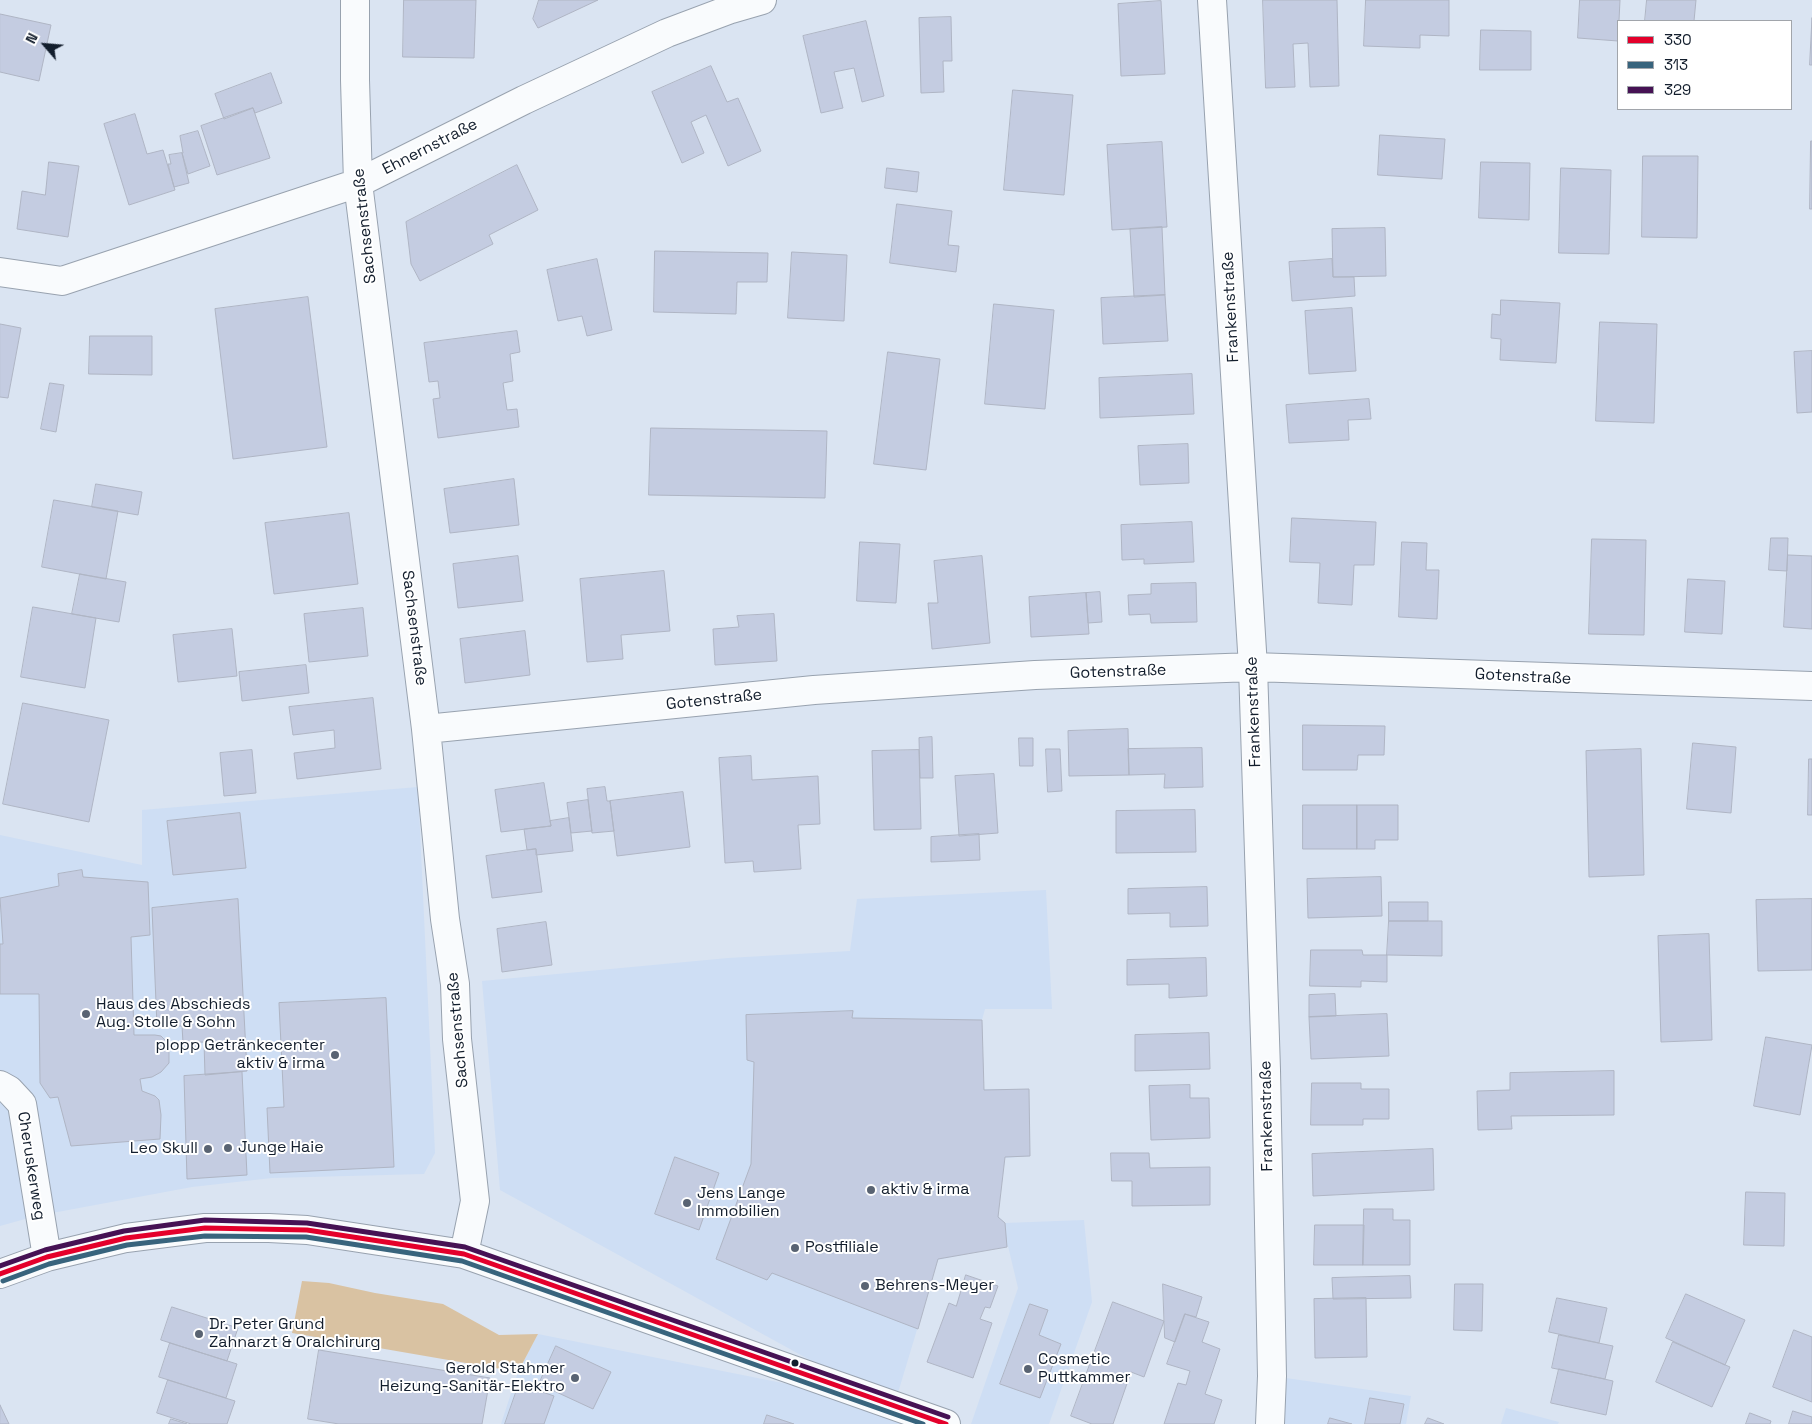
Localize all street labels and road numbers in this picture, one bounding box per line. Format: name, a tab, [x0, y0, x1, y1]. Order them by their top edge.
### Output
street label: Ehnernstraße	[379, 115, 481, 179]
street label: Sachsenstraße	[349, 167, 381, 285]
street label: Frankenstraße	[1219, 251, 1243, 363]
street label: Sachsenstraße	[397, 569, 431, 687]
street label: Frankenstraße	[1242, 656, 1266, 768]
street label: Gotenstraße	[1069, 661, 1167, 683]
street label: Gotenstraße	[1474, 665, 1572, 689]
street label: Gotenstraße	[665, 685, 763, 715]
street label: Sachsenstraße	[443, 971, 473, 1089]
street label: Frankenstraße	[1256, 1060, 1278, 1172]
street label: Cheruskerweg	[13, 1110, 49, 1222]

